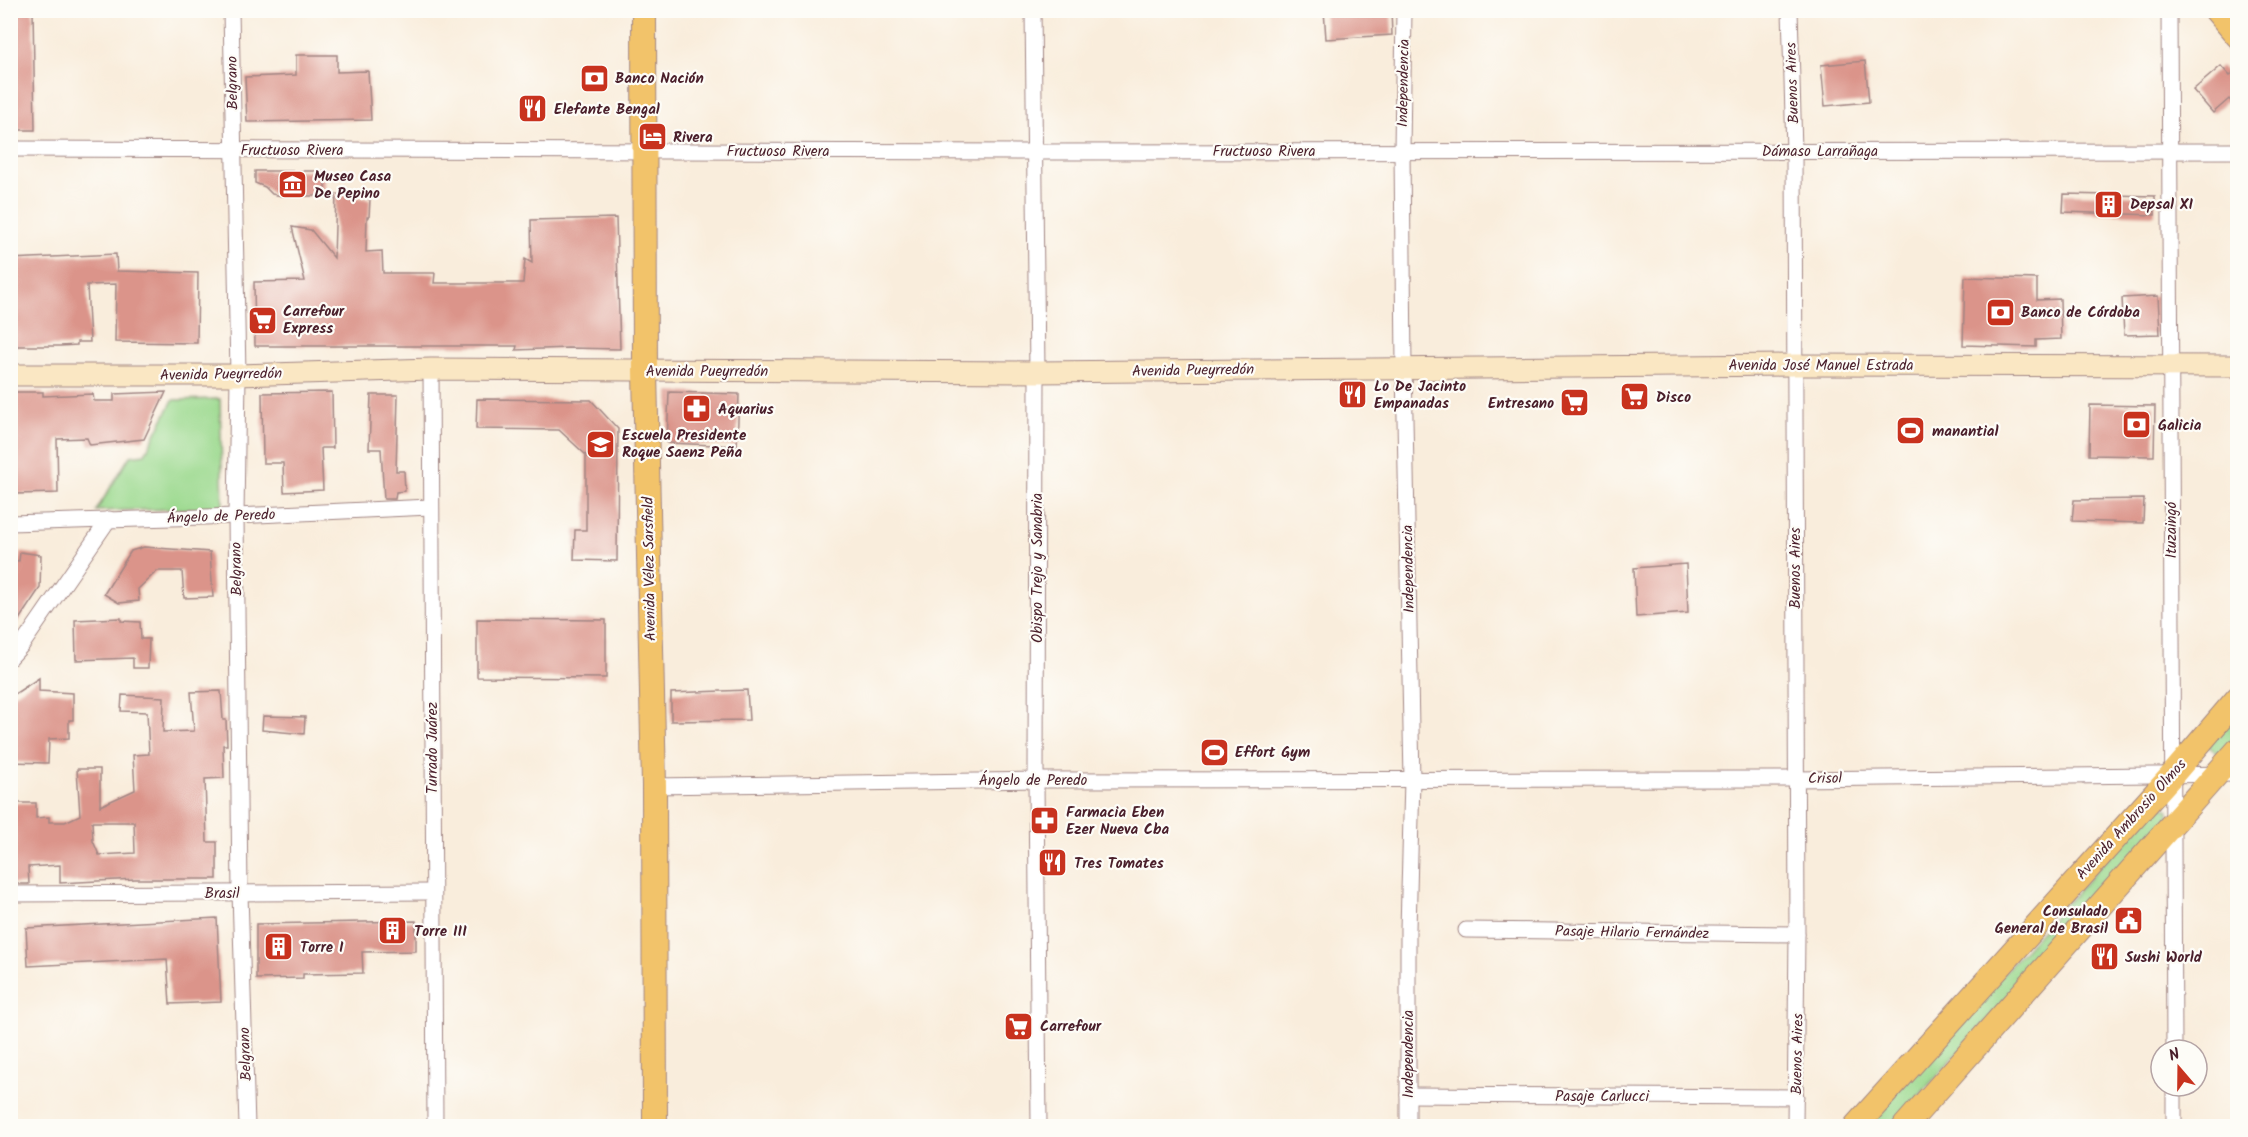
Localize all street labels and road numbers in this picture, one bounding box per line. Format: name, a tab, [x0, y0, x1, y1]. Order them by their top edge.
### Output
street label: Independencia	[1391, 39, 1417, 127]
street label: Buenos Aires	[1780, 41, 1806, 124]
street label: Belgrano	[221, 56, 245, 110]
street label: Fructuoso Rivera	[240, 139, 344, 163]
street label: Fructuoso Rivera	[726, 140, 830, 164]
street label: Fructuoso Rivera	[1212, 140, 1316, 164]
street label: Dámaso Larrañaga	[1762, 140, 1878, 164]
street label: Avenida José Manuel Estrada	[1728, 354, 1914, 378]
street label: Avenida Pueyrredón	[1132, 358, 1254, 384]
street label: Avenida Pueyrredón	[646, 360, 768, 384]
street label: Avenida Pueyrredón	[160, 362, 282, 388]
street label: Obispo Trejo y Sanabria	[1026, 493, 1050, 643]
street label: Avenida Vélez Sarsfield	[637, 496, 663, 641]
street label: Ituzaingó	[2160, 500, 2184, 558]
street label: Ángelo de Peredo	[166, 503, 276, 531]
street label: Independencia	[1396, 525, 1422, 613]
street label: Buenos Aires	[1784, 527, 1808, 609]
street label: Belgrano	[225, 542, 249, 596]
street label: Turrado Juárez	[421, 702, 445, 794]
street label: Avenida Ambrosio Olmos	[2071, 753, 2193, 886]
street label: Crisol	[1808, 767, 1843, 791]
street label: Ángelo de Peredo	[979, 769, 1088, 793]
street label: Brasil	[204, 882, 240, 906]
street label: Pasaje Hilario Fernández	[1555, 920, 1710, 946]
street label: Independencia	[1397, 1010, 1421, 1098]
street label: Buenos Aires	[1785, 1012, 1811, 1095]
street label: Belgrano	[233, 1026, 259, 1081]
street label: Pasaje Carlucci	[1555, 1085, 1650, 1109]

